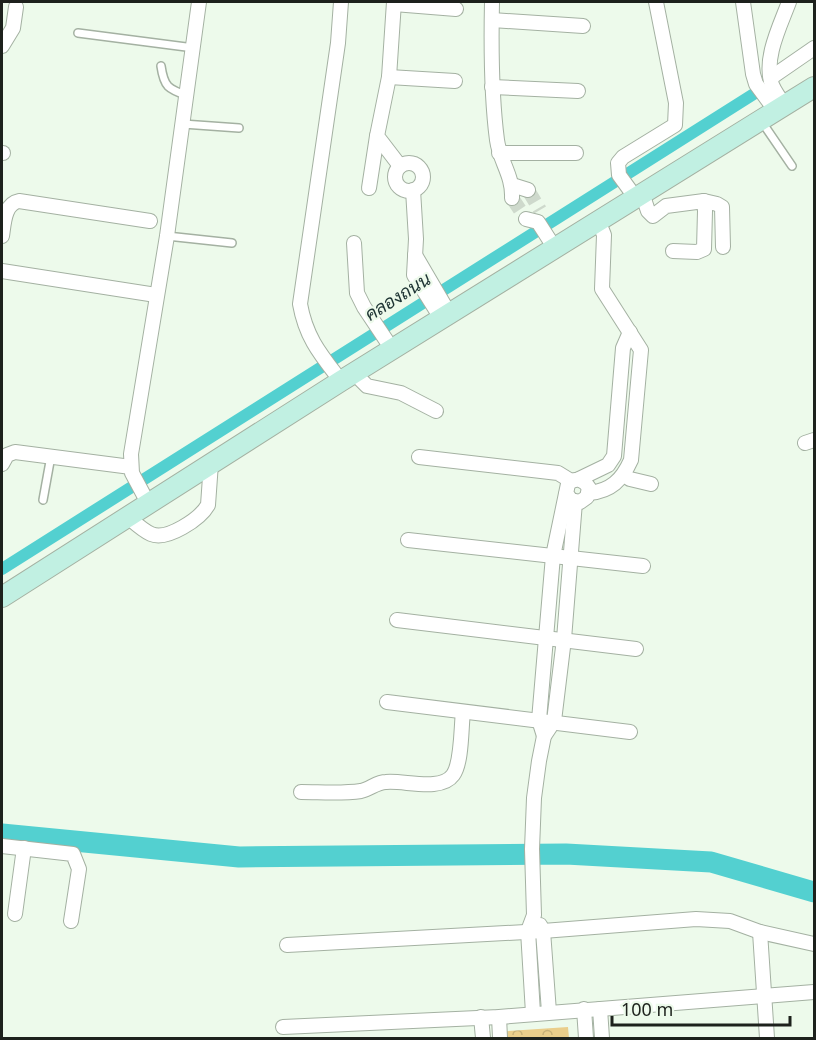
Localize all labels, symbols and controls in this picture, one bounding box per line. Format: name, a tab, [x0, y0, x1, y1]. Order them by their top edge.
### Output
water label: คลองถนน	[360, 266, 435, 326]
scale bar	[612, 989, 790, 1027]
text: 100 m	[621, 997, 673, 1021]

